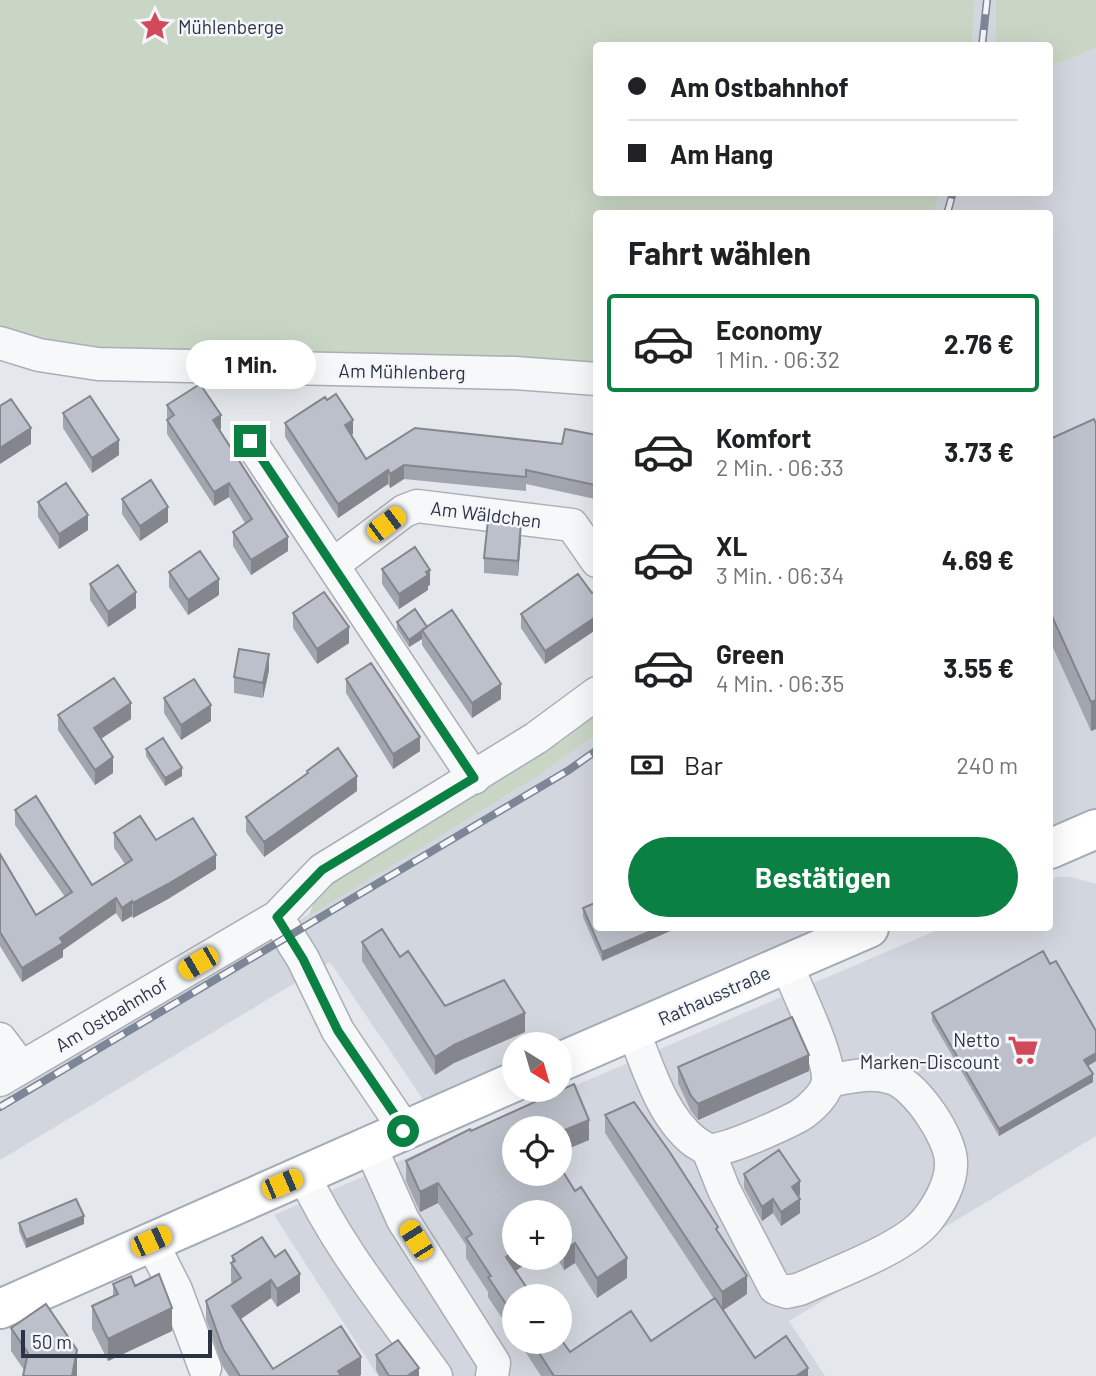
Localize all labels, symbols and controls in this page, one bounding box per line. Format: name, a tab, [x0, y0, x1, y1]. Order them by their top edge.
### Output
place icon: Mühlenberge	[138, 9, 172, 43]
place label: Mühlenberge	[178, 15, 284, 38]
text: Am Ostbahnhof	[670, 71, 849, 102]
text: Am Hang	[670, 138, 773, 169]
text: Fahrt wählen	[628, 233, 811, 271]
icon: car	[632, 312, 695, 375]
text: Economy	[716, 314, 822, 345]
text: 2.76 €	[944, 328, 1014, 359]
callout: 1 Min.	[185, 340, 315, 388]
text: 1 Min. · 06:32	[716, 345, 840, 373]
text: 1 Min.	[224, 350, 278, 378]
street label: Am Mühlenberg	[338, 358, 466, 384]
icon: car	[632, 420, 695, 483]
text: Komfort	[716, 422, 811, 453]
route end	[234, 425, 266, 457]
text: 3.73 €	[944, 436, 1014, 467]
text: 2 Min. · 06:33	[716, 453, 844, 481]
street label: Am Wäldchen	[429, 496, 543, 532]
car	[363, 503, 410, 545]
icon: car	[632, 528, 695, 591]
text: XL	[716, 530, 747, 561]
text: 4.69 €	[942, 544, 1014, 575]
text: 3 Min. · 06:34	[716, 561, 844, 589]
icon: car	[632, 636, 695, 699]
text: Green	[716, 638, 784, 669]
text: 3.55 €	[943, 652, 1014, 683]
text: 4 Min. · 06:35	[716, 669, 844, 697]
icon: cash	[628, 746, 666, 784]
text: Bar	[684, 749, 723, 780]
text: 240 m	[956, 751, 1018, 779]
button: Bestätigen	[628, 837, 1018, 917]
car	[175, 943, 222, 983]
street label: Rathausstraße	[654, 960, 774, 1030]
street label: Am Ostbahnhof	[51, 972, 171, 1056]
place label: Netto Marken-Discount	[860, 1028, 1000, 1073]
north arrow	[502, 1032, 572, 1102]
map controls	[502, 1032, 572, 1354]
supermarket icon: Netto Marken-Discount	[1006, 1033, 1040, 1067]
route start	[387, 1115, 419, 1147]
button: locate	[502, 1116, 572, 1186]
car	[259, 1166, 306, 1202]
button: +	[502, 1200, 572, 1270]
car	[396, 1217, 437, 1263]
car	[128, 1223, 175, 1259]
button: −	[502, 1284, 572, 1354]
scale bar	[21, 1327, 212, 1359]
text: 50 m	[32, 1330, 72, 1353]

